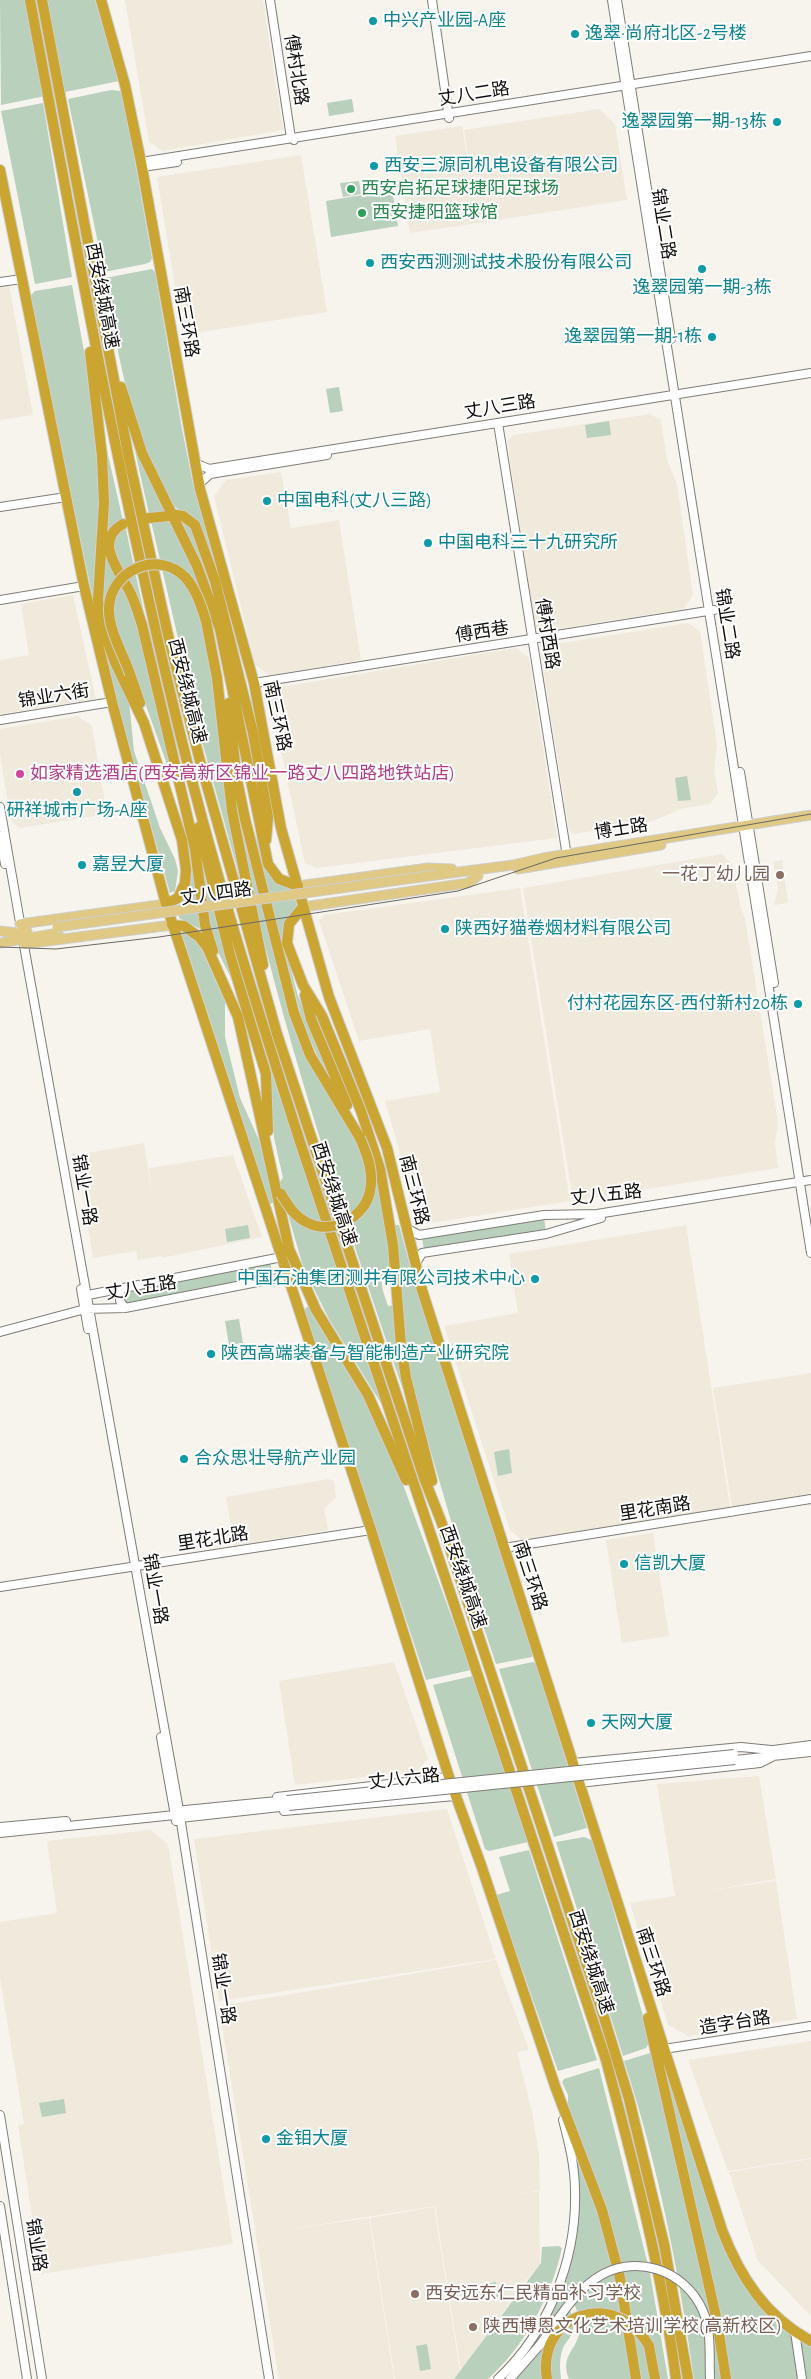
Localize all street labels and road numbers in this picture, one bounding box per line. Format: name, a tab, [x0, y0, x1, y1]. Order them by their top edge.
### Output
street label: 傅村北路	[280, 33, 312, 107]
street label: 丈八二路	[437, 78, 511, 110]
street label: 锦业二路	[647, 187, 679, 261]
street label: 西安绕城高速	[81, 241, 123, 351]
street label: 南三环路	[169, 285, 203, 359]
street label: 丈八三路	[463, 391, 537, 423]
street label: 锦业二路	[711, 587, 743, 661]
street label: 傅村西路	[531, 597, 563, 671]
street label: 傅西巷	[454, 617, 510, 647]
street label: 西安绕城高速	[163, 636, 211, 746]
street label: 南三环路	[259, 679, 295, 753]
street label: 锦业六街	[17, 680, 91, 712]
street label: 博士路	[593, 814, 649, 844]
street label: 丈八四路	[179, 878, 253, 910]
street label: 西安绕城高速	[307, 1139, 361, 1249]
street label: 南三环路	[395, 1152, 433, 1228]
street label: 锦业一路	[67, 1153, 101, 1227]
street label: 丈八五路	[569, 1180, 643, 1210]
street label: 丈八五路	[104, 1272, 178, 1304]
street label: 里花南路	[618, 1493, 692, 1525]
street label: 西安绕城高速	[435, 1522, 491, 1632]
street label: 里花北路	[176, 1523, 250, 1555]
street label: 南三环路	[509, 1538, 551, 1614]
street label: 锦业一路	[138, 1552, 172, 1626]
street label: 丈八六路	[367, 1764, 441, 1794]
street label: 西安绕城高速	[564, 1907, 618, 2017]
street label: 南三环路	[632, 1924, 674, 2000]
street label: 锦业一路	[207, 1952, 239, 2026]
street label: 造字台路	[698, 2007, 772, 2039]
street label: 锦业路	[21, 2217, 51, 2273]

